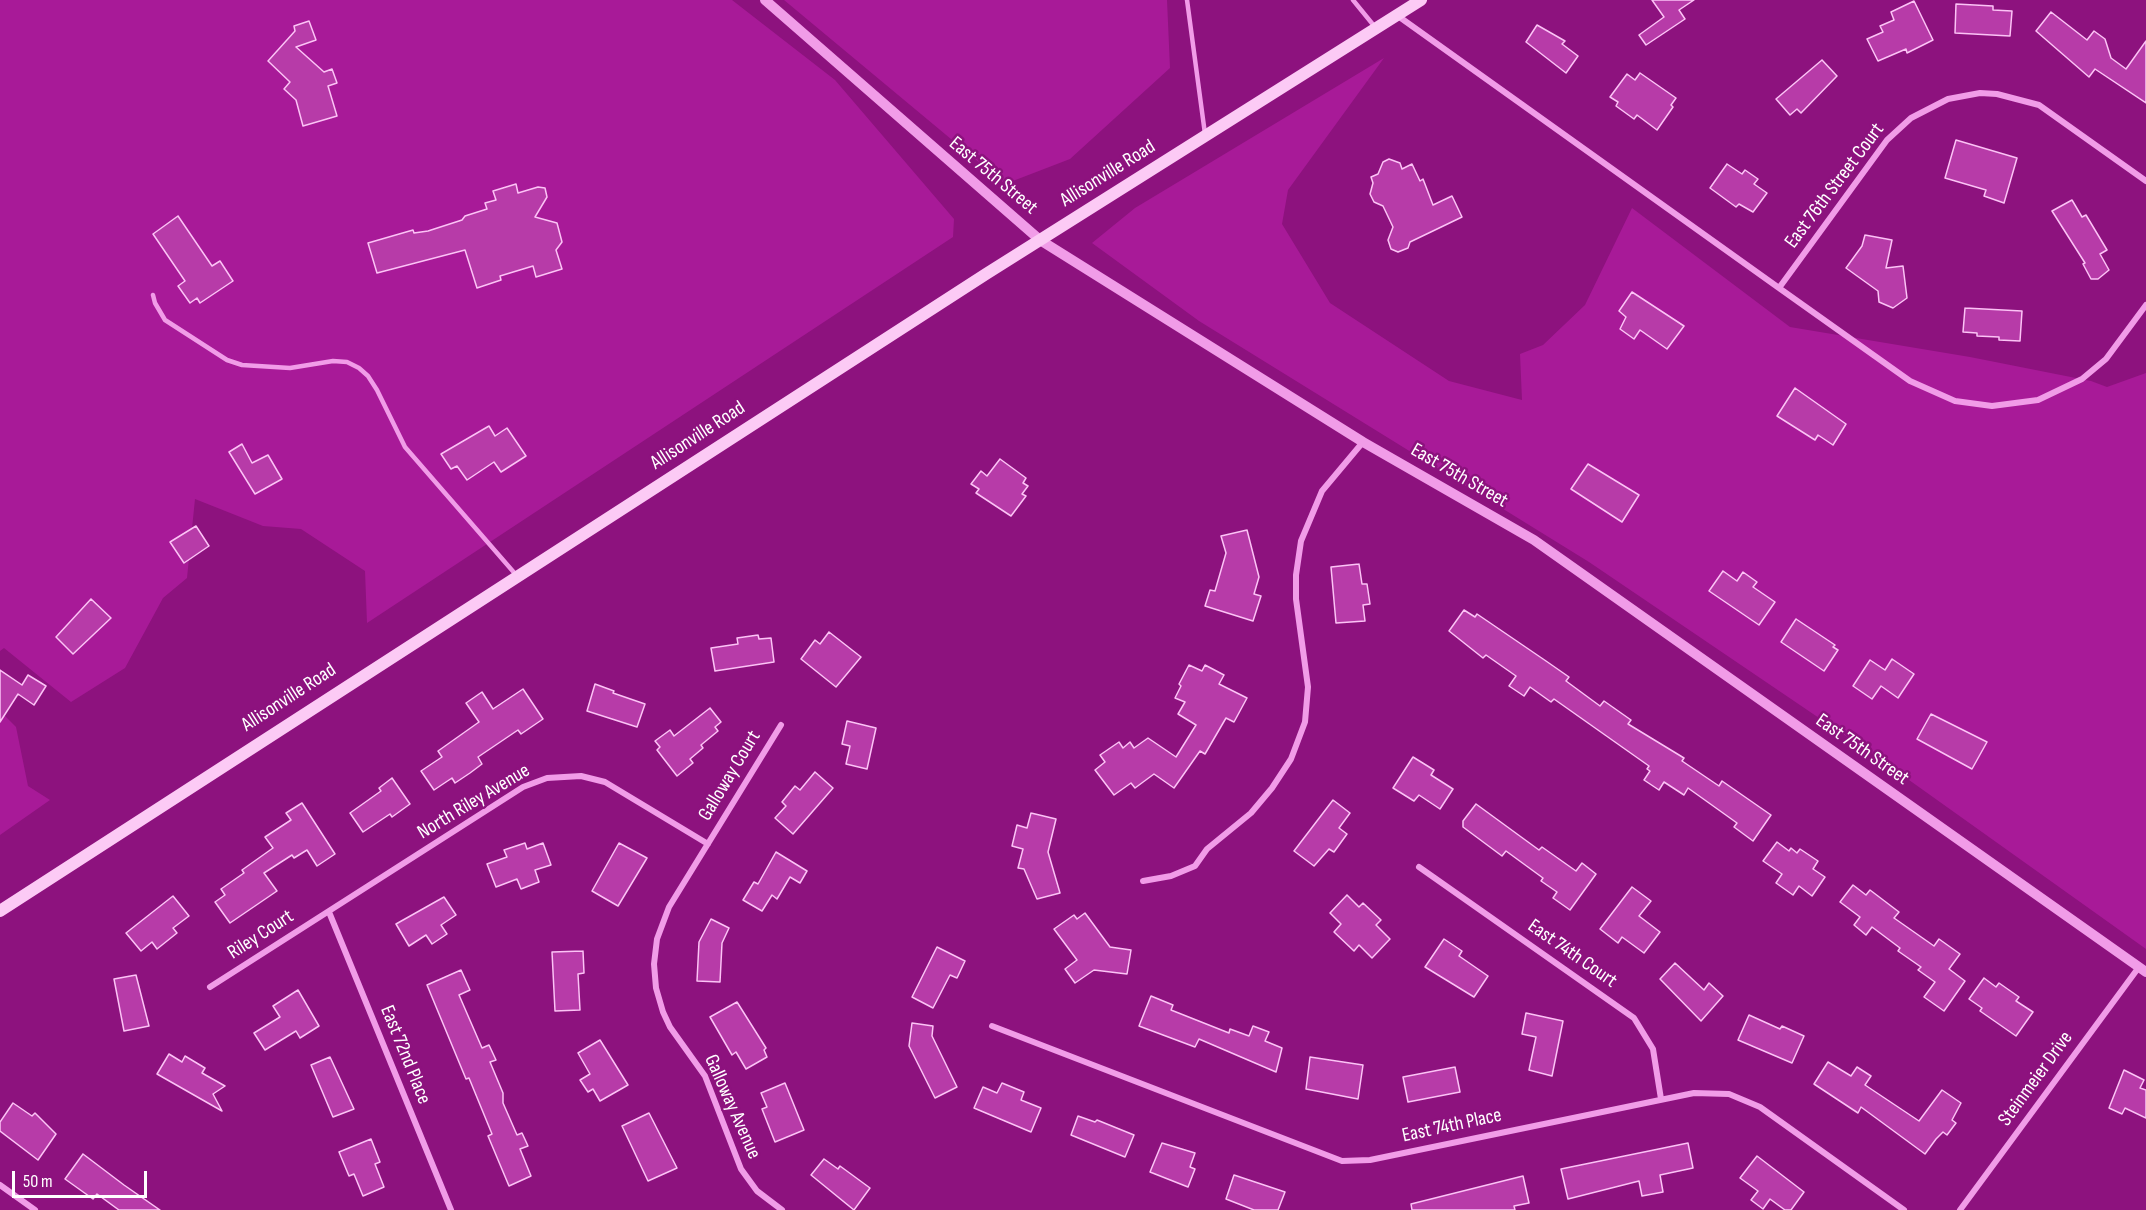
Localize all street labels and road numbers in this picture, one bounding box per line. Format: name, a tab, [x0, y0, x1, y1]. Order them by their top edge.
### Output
street label: East 76th Street Court	[1780, 119, 1890, 253]
street label: East 75th Street	[944, 132, 1042, 220]
street label: Allisonville Road	[1056, 135, 1160, 213]
street label: Allisonville Road	[646, 397, 750, 475]
street label: East 75th Street	[1406, 439, 1512, 513]
street label: Allisonville Road	[237, 659, 341, 737]
street label: East 75th Street	[1811, 709, 1913, 791]
street label: Galloway Court	[694, 727, 766, 825]
street label: North Riley Avenue	[414, 759, 534, 845]
street label: Riley Court	[224, 905, 298, 965]
street label: East 74th Court	[1523, 914, 1621, 994]
street label: East 72nd Place	[374, 1002, 436, 1108]
street label: Steinmeier Drive	[1994, 1027, 2078, 1131]
street label: Galloway Avenue	[698, 1051, 766, 1163]
street label: East 74th Place	[1400, 1104, 1504, 1148]

